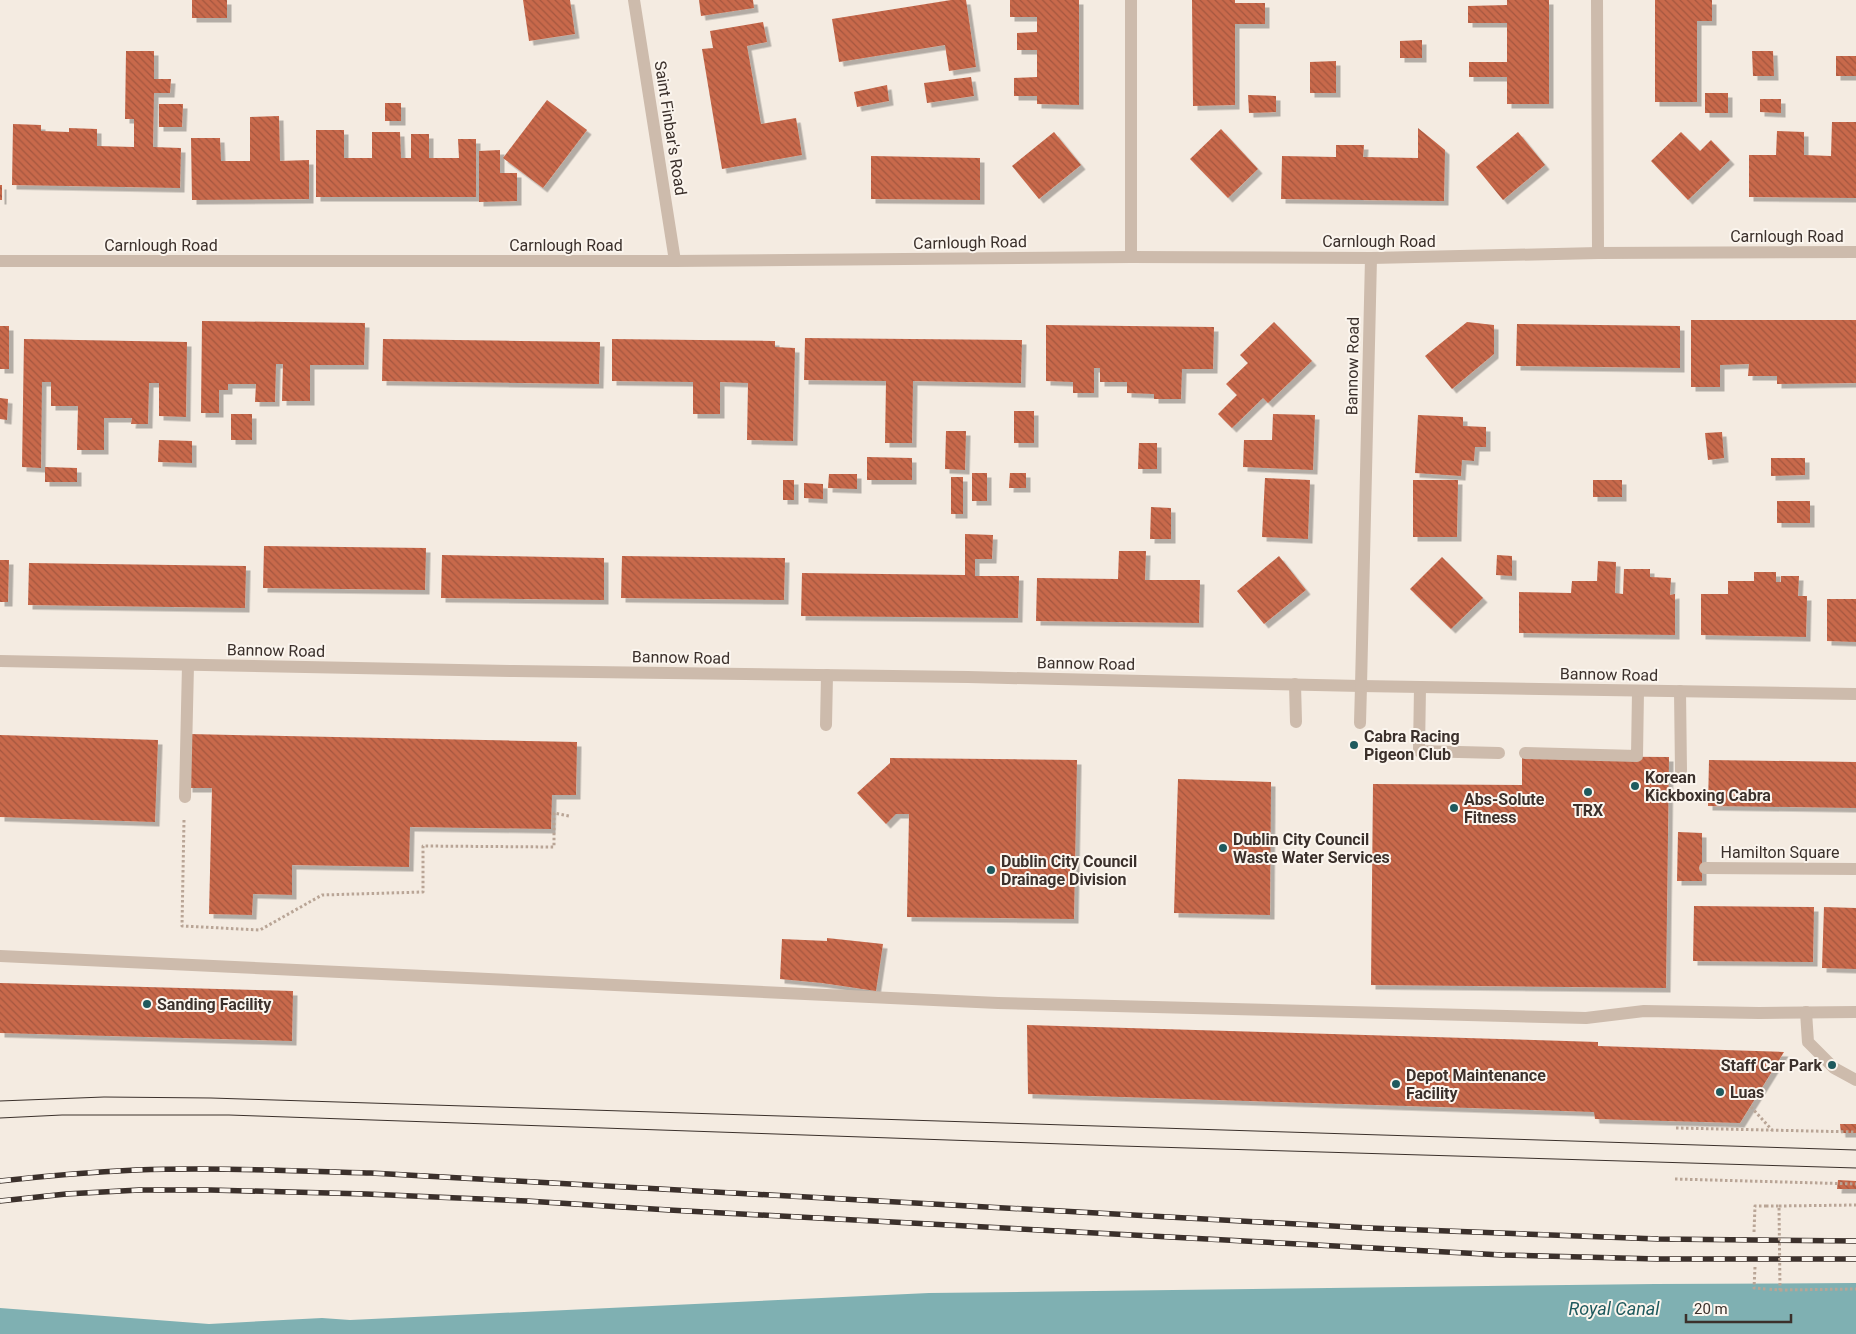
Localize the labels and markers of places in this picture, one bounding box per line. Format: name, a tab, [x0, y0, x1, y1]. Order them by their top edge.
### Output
place label: Cabra Racing Pigeon Club	[1364, 727, 1460, 764]
marker: Cabra Racing Pigeon Club	[1348, 739, 1360, 751]
place label: Korean Kickboxing Cabra	[1645, 768, 1771, 805]
marker: Korean Kickboxing Cabra	[1629, 780, 1641, 792]
marker: TRX	[1582, 786, 1594, 798]
place label: Abs-Solute Fitness	[1464, 790, 1545, 827]
place label: TRX	[1573, 801, 1603, 820]
marker: Abs-Solute Fitness	[1448, 802, 1460, 814]
place label: Dublin City Council Waste Water Services	[1233, 830, 1390, 867]
marker: Dublin City Council Waste Water Services	[1217, 842, 1229, 854]
place label: Dublin City Council Drainage Division	[1001, 852, 1137, 889]
marker: Dublin City Council Drainage Division	[985, 864, 997, 876]
place label: Sanding Facility	[157, 995, 272, 1014]
marker: Sanding Facility	[141, 998, 153, 1010]
place label: Staff Car Park	[1721, 1056, 1822, 1075]
marker: Staff Car Park	[1826, 1059, 1838, 1071]
place label: Depot Maintenance Facility	[1406, 1066, 1546, 1103]
marker: Depot Maintenance Facility	[1390, 1078, 1402, 1090]
place label: Luas	[1730, 1083, 1764, 1102]
marker: Luas	[1714, 1086, 1726, 1098]

